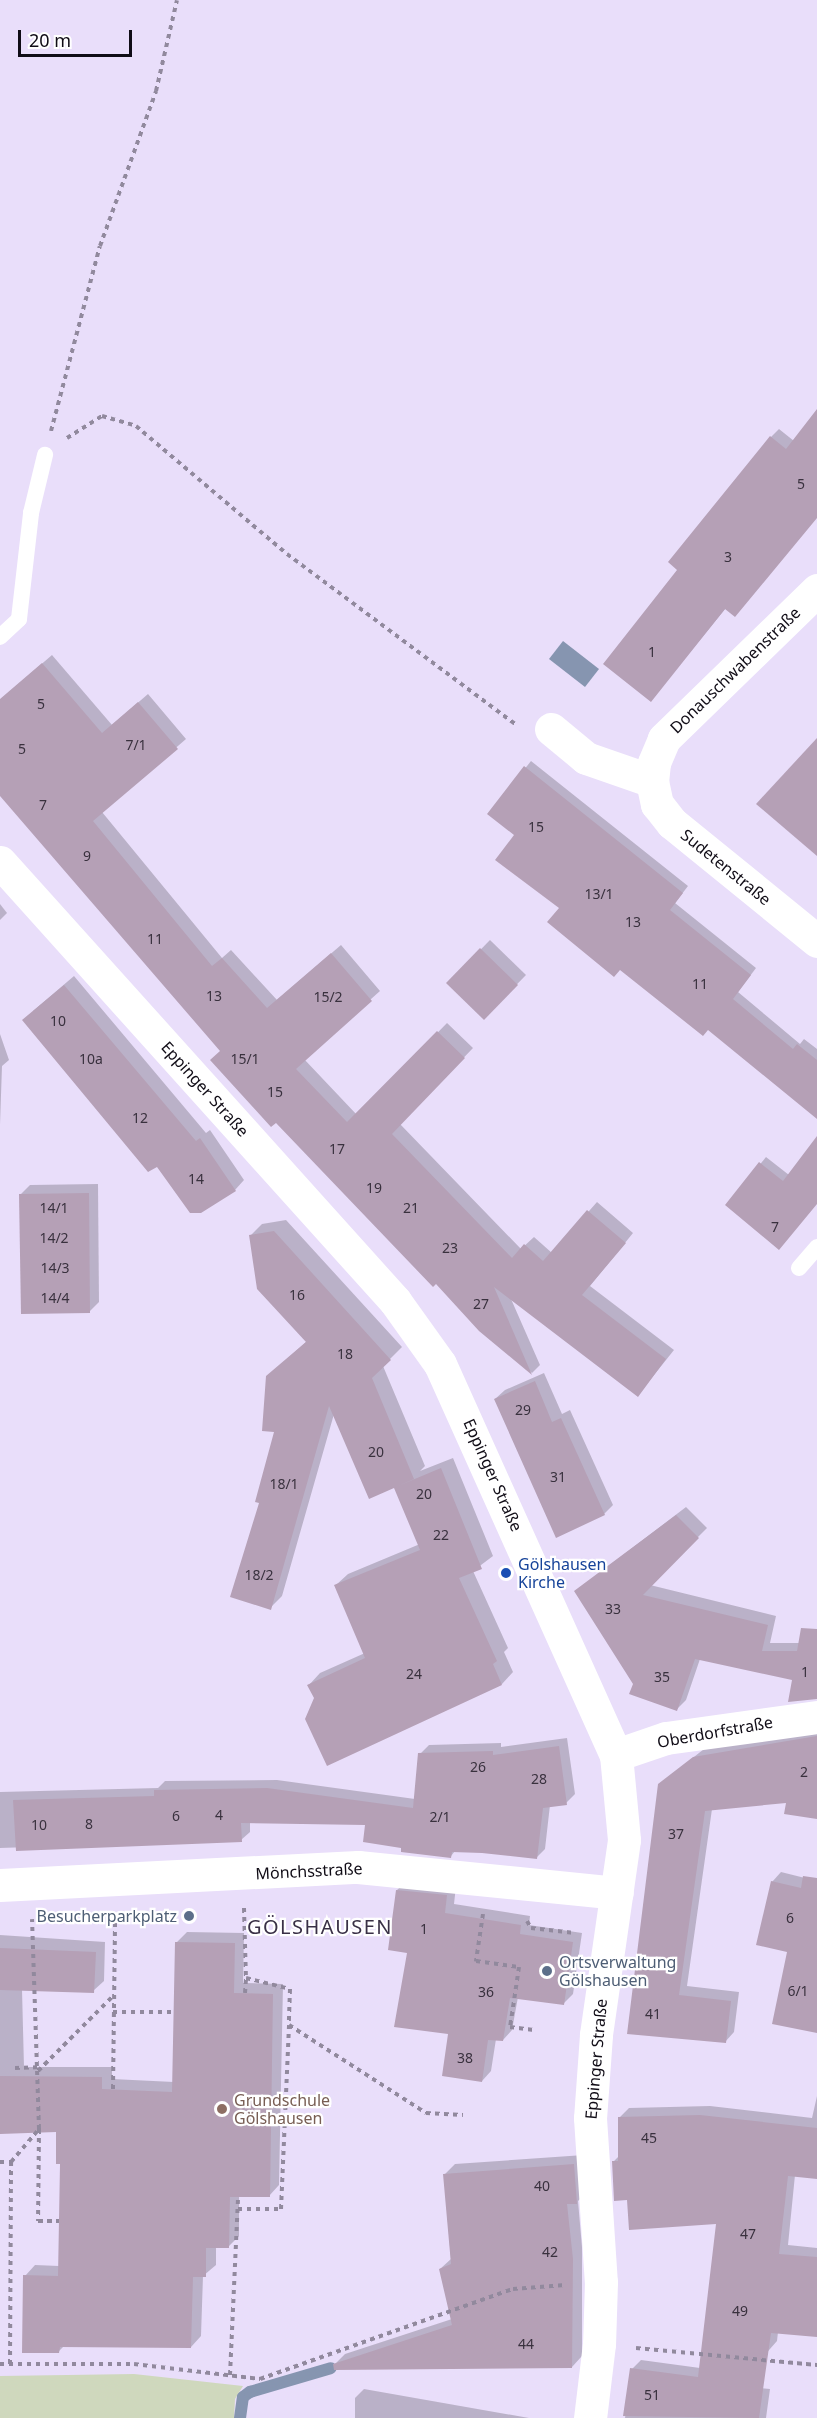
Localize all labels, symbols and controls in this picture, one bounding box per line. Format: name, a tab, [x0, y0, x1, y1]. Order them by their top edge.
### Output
scale bar	[21, 18, 135, 56]
text: 20 m	[29, 28, 71, 52]
house number: 5	[797, 476, 805, 492]
house number: 3	[724, 549, 732, 565]
street label: Donauschwabenstraße	[666, 603, 804, 737]
house number: 1	[648, 644, 656, 660]
house number: 5	[37, 696, 45, 712]
house number: 7/1	[125, 737, 147, 753]
house number: 5	[18, 741, 26, 757]
house number: 7	[39, 797, 47, 813]
house number: 15	[528, 819, 544, 835]
street label: Sudetenstraße	[677, 825, 775, 909]
house number: 9	[83, 848, 91, 864]
house number: 13/1	[584, 886, 614, 902]
house number: 13	[625, 914, 641, 930]
house number: 11	[147, 931, 163, 947]
house number: 11	[692, 976, 708, 992]
house number: 13	[206, 988, 222, 1004]
house number: 15/2	[313, 989, 343, 1005]
house number: 10	[50, 1013, 66, 1029]
street label: Eppinger Straße	[157, 1038, 253, 1140]
house number: 10a	[79, 1051, 103, 1067]
house number: 15/1	[230, 1051, 260, 1067]
house number: 15	[267, 1084, 283, 1100]
house number: 12	[132, 1110, 148, 1126]
house number: 17	[329, 1141, 345, 1157]
house number: 14	[188, 1171, 204, 1187]
house number: 19	[366, 1180, 382, 1196]
house number: 14/1	[39, 1200, 69, 1216]
house number: 21	[403, 1200, 419, 1216]
house number: 7	[771, 1219, 779, 1235]
house number: 14/2	[39, 1230, 69, 1246]
house number: 23	[442, 1240, 458, 1256]
house number: 14/3	[40, 1260, 70, 1276]
house number: 16	[289, 1287, 305, 1303]
house number: 14/4	[40, 1290, 70, 1306]
house number: 27	[473, 1296, 489, 1312]
house number: 18	[337, 1346, 353, 1362]
house number: 29	[515, 1402, 531, 1418]
street label: Eppinger Straße	[460, 1416, 526, 1534]
house number: 20	[368, 1444, 384, 1460]
house number: 31	[550, 1469, 566, 1485]
house number: 18/1	[269, 1476, 299, 1492]
house number: 20	[416, 1486, 432, 1502]
house number: 22	[433, 1527, 449, 1543]
place label: Gölshausen Kirche	[518, 1554, 606, 1592]
marker: Gölshausen Kirche	[499, 1566, 513, 1580]
house number: 18/2	[244, 1567, 274, 1583]
house number: 33	[605, 1601, 621, 1617]
house number: 1	[801, 1664, 809, 1680]
house number: 24	[406, 1666, 422, 1682]
house number: 35	[654, 1669, 670, 1685]
street label: Oberdorfstraße	[656, 1712, 774, 1752]
house number: 26	[470, 1759, 486, 1775]
house number: 2	[800, 1764, 808, 1780]
house number: 28	[531, 1771, 547, 1787]
house number: 4	[215, 1807, 223, 1823]
house number: 6	[172, 1808, 180, 1824]
house number: 2/1	[429, 1809, 451, 1825]
house number: 8	[85, 1816, 93, 1832]
house number: 10	[31, 1817, 47, 1833]
house number: 37	[668, 1826, 684, 1842]
street label: Mönchsstraße	[255, 1859, 363, 1883]
place label: Besucherparkplatz	[37, 1906, 177, 1926]
marker: Besucherparkplatz	[182, 1909, 196, 1923]
house number: 6	[786, 1910, 794, 1926]
district label: GÖLSHAUSEN	[247, 1914, 393, 1938]
house number: 1	[420, 1921, 428, 1937]
place label: Ortsverwaltung Gölshausen	[559, 1952, 676, 1990]
marker: Ortsverwaltung Gölshausen	[540, 1964, 554, 1978]
house number: 6/1	[787, 1983, 809, 1999]
house number: 36	[478, 1984, 494, 2000]
street label: Eppinger Straße	[581, 1998, 611, 2120]
house number: 41	[645, 2006, 661, 2022]
house number: 38	[457, 2050, 473, 2066]
place label: Grundschule Gölshausen	[234, 2090, 330, 2128]
marker: Grundschule Gölshausen	[215, 2102, 229, 2116]
house number: 45	[641, 2130, 657, 2146]
house number: 40	[534, 2178, 550, 2194]
house number: 47	[740, 2226, 756, 2242]
house number: 42	[542, 2244, 558, 2260]
house number: 49	[732, 2303, 748, 2319]
house number: 44	[518, 2336, 534, 2352]
house number: 51	[644, 2387, 660, 2403]

